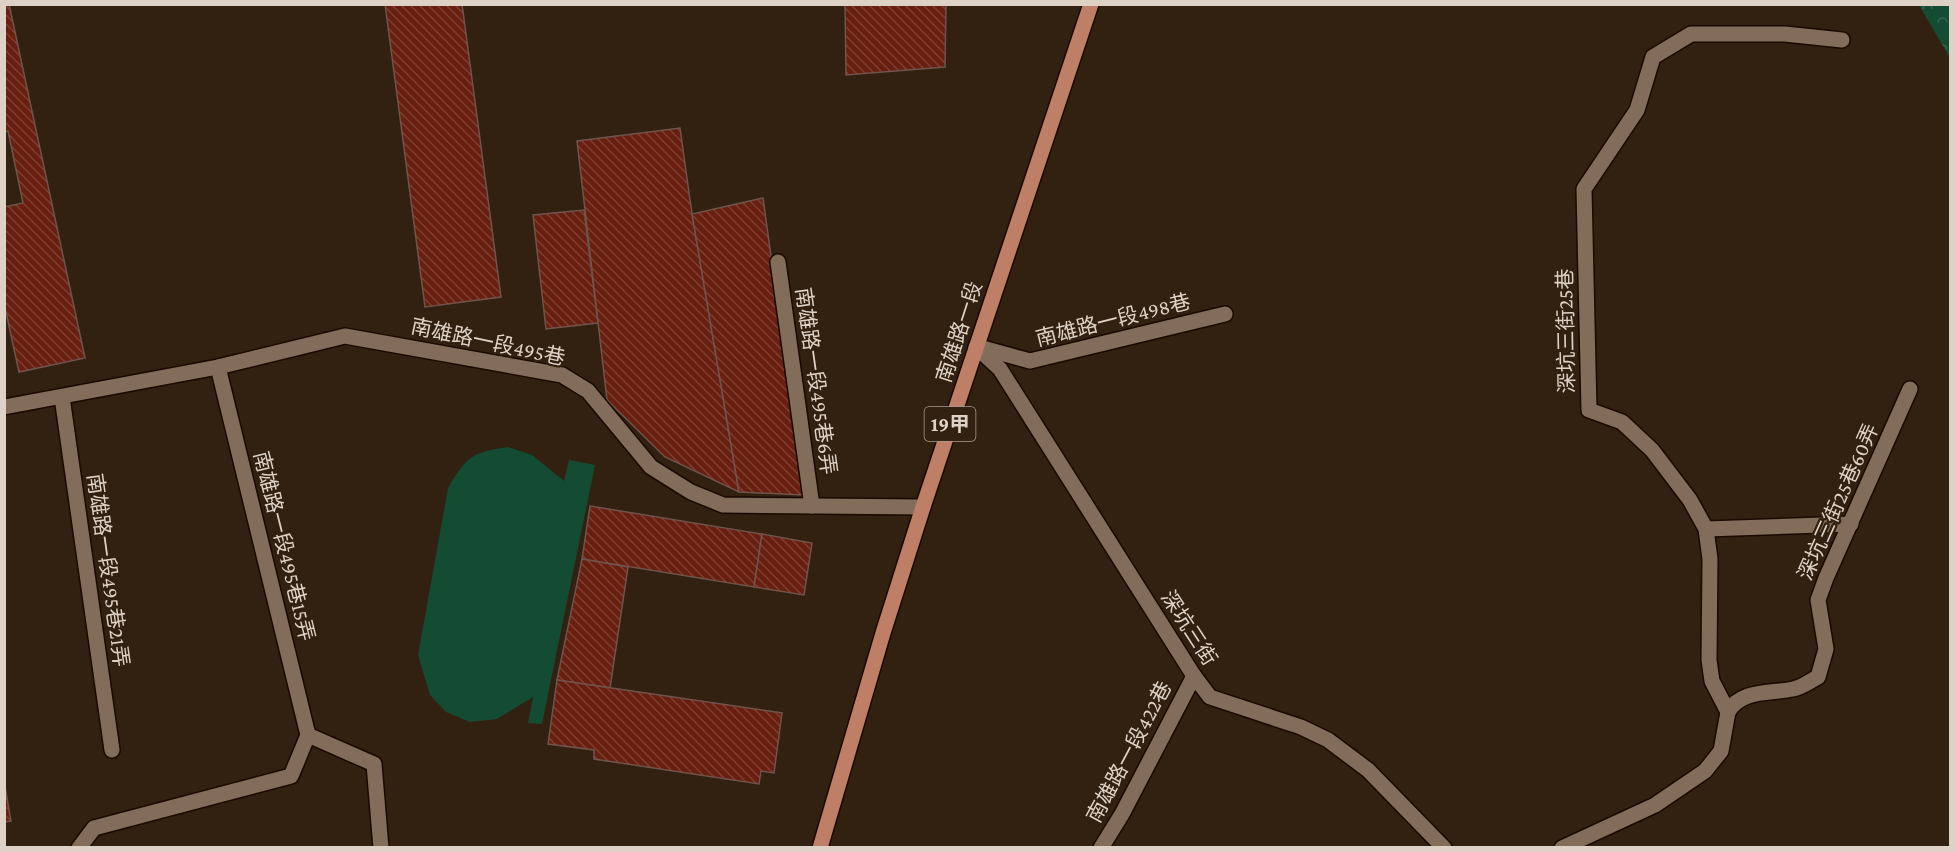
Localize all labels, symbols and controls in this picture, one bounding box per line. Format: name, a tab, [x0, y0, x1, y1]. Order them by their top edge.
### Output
street label: 深坑三街25巷	[1553, 268, 1579, 394]
street label: 南雄路一段	[931, 278, 987, 386]
street label: 南雄路一段495巷6弄	[791, 286, 841, 476]
street label: 南雄路一段498巷	[1033, 289, 1193, 351]
street label: 南雄路一段495巷	[409, 314, 567, 370]
road number: 19甲	[924, 407, 976, 441]
street label: 深坑三街25巷60弄	[1793, 420, 1883, 584]
street label: 南雄路一段495巷15弄	[249, 449, 319, 643]
street label: 南雄路一段495巷21弄	[83, 472, 133, 668]
street label: 深坑三街	[1156, 586, 1222, 670]
street label: 南雄路一段422巷	[1082, 677, 1176, 827]

